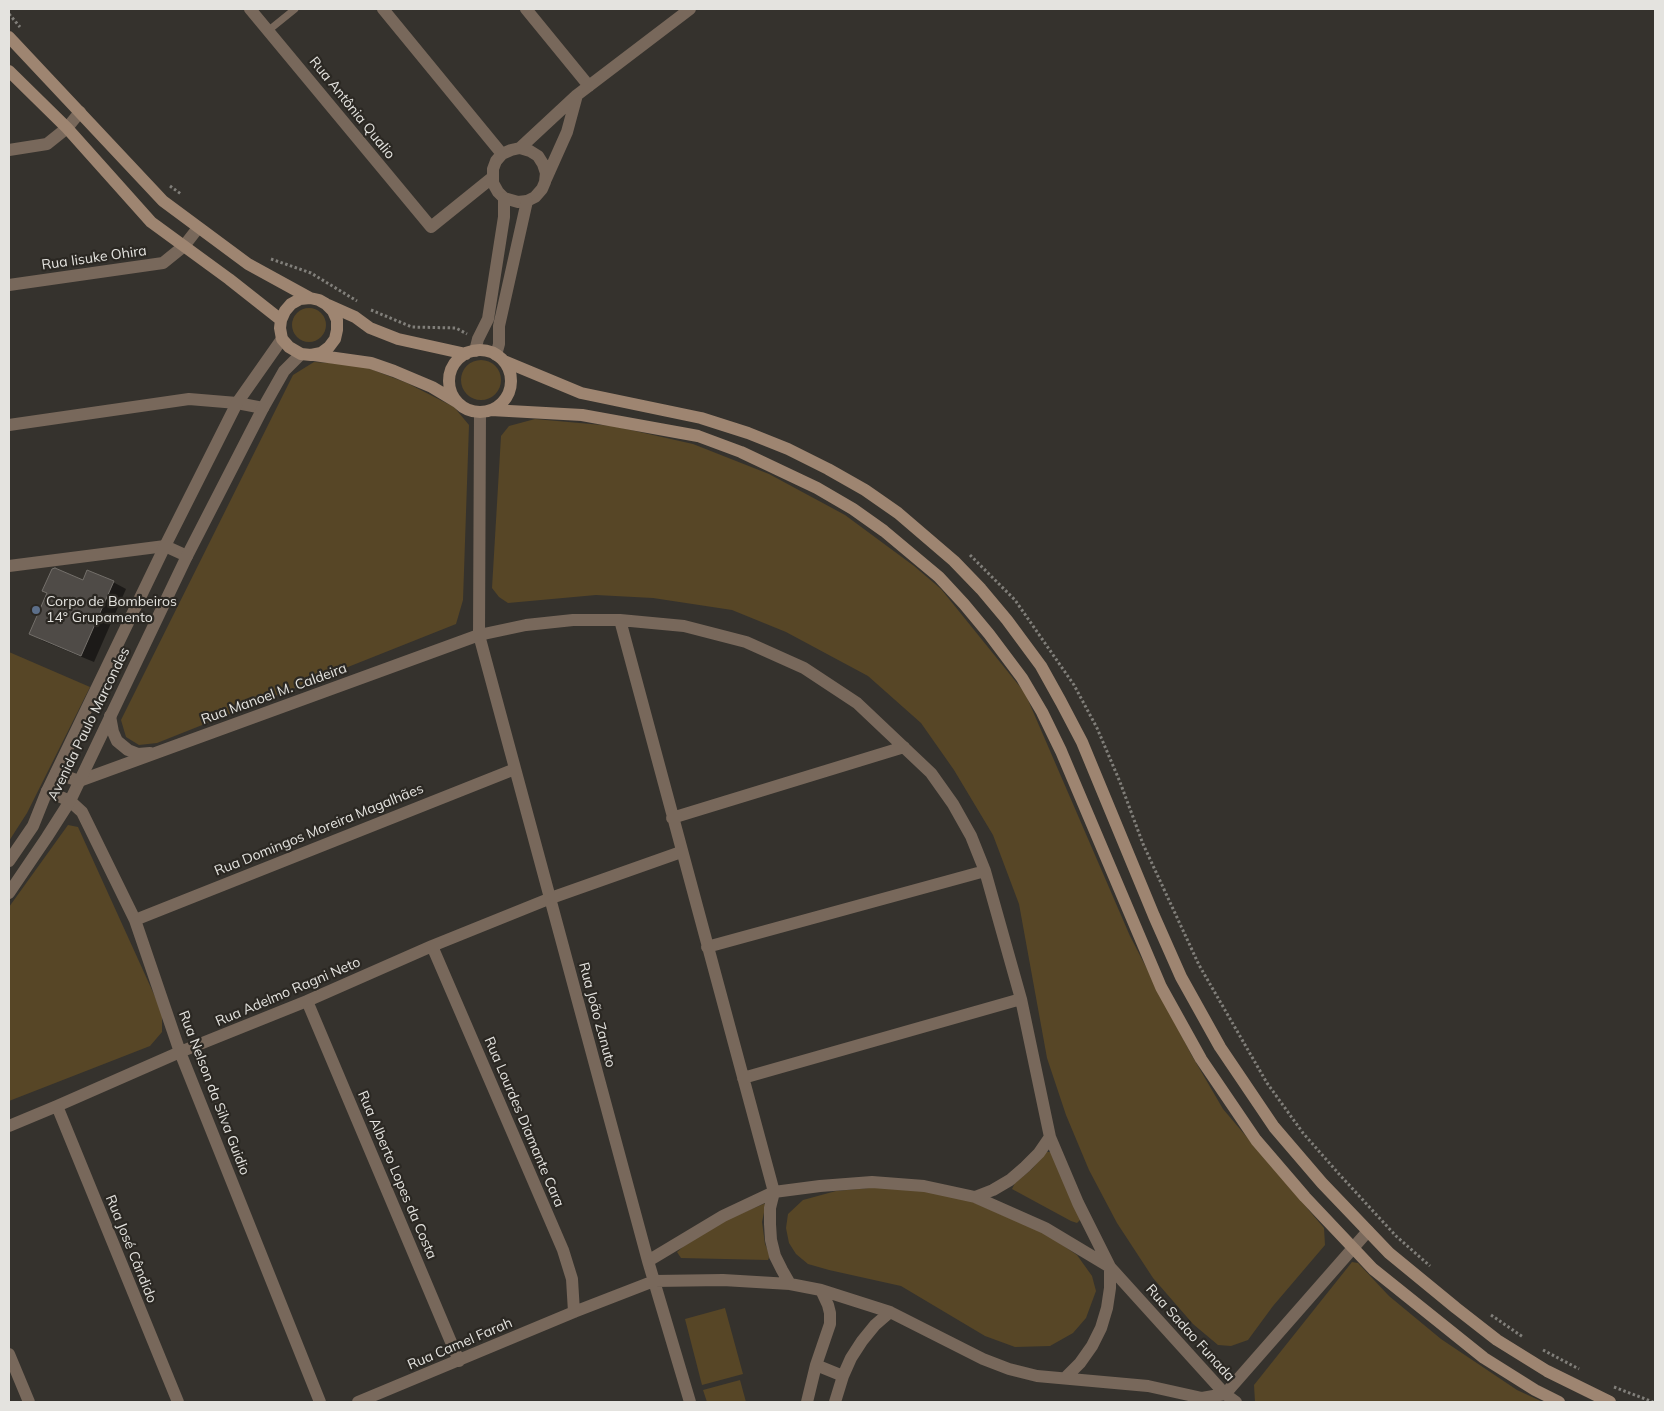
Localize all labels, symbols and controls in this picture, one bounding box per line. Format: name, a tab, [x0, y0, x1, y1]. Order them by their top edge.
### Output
street label: Rua Antônia Qualio	[306, 53, 398, 163]
street label: Rua Iisuke Ohira	[40, 242, 148, 274]
place label: Corpo de Bombeiros 14° Grupamento	[46, 594, 177, 626]
marker: Corpo de Bombeiros 14° Grupamento	[30, 604, 42, 616]
street label: Avenida Paulo Marcondes	[45, 645, 133, 803]
street label: Rua Manoel M. Caldeira	[199, 660, 349, 728]
street label: Rua Domingos Moreira Magalhães	[212, 780, 426, 880]
street label: Rua Adelmo Ragni Neto	[213, 954, 363, 1030]
street label: Rua João Zanuto	[575, 961, 619, 1069]
street label: Rua Nelson da Silva Guidio	[175, 1008, 253, 1178]
street label: Rua Lourdes Diamante Cara	[480, 1034, 568, 1210]
street label: Rua Alberto Lopes da Costa	[354, 1088, 440, 1262]
street label: Rua José Cândido	[102, 1193, 160, 1305]
street label: Rua Sadao Funada	[1142, 1281, 1238, 1385]
street label: Rua Camel Farah	[405, 1314, 515, 1374]

